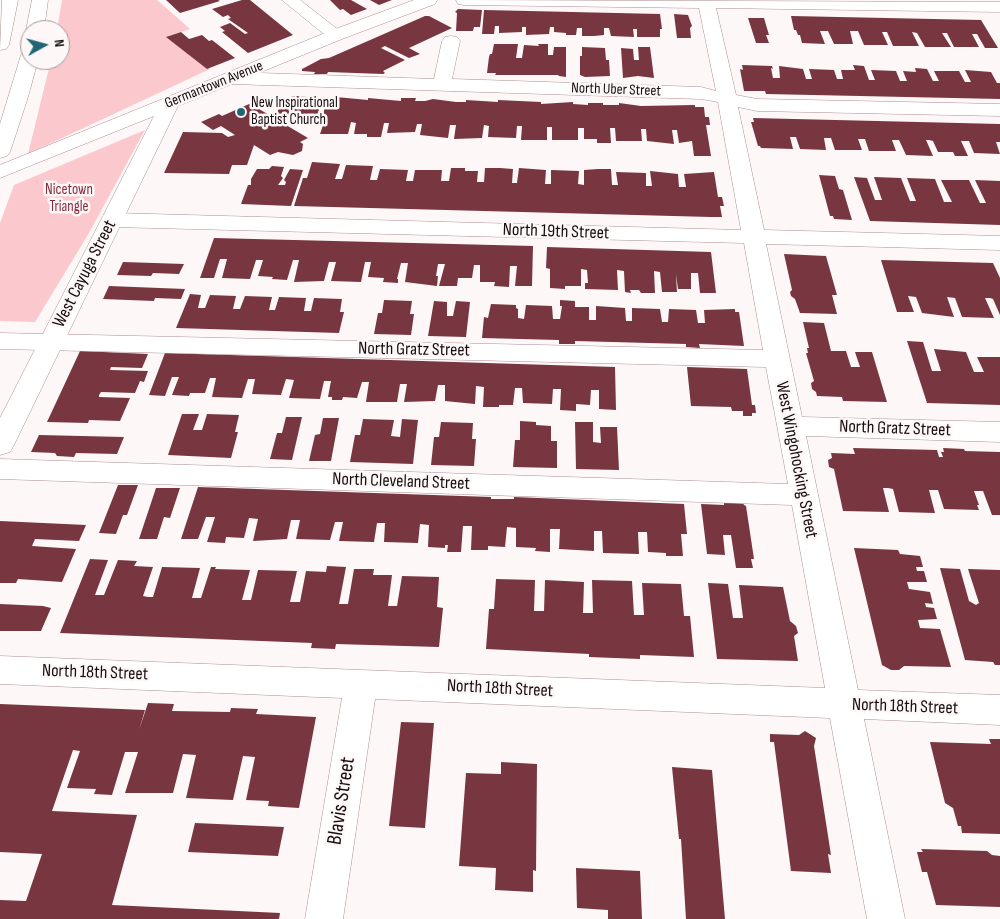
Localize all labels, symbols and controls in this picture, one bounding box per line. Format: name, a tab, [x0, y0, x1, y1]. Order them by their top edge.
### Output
north arrow	[20, 20, 70, 70]
text: N	[50, 38, 68, 48]
street label: Germantown Avenue	[162, 57, 266, 113]
street label: North Uber Street	[571, 79, 661, 101]
place label: New Inspirational Baptist Church	[251, 94, 338, 129]
marker: New Inspirational Baptist Church	[235, 106, 247, 118]
park label: Nicetown Triangle	[45, 181, 93, 216]
street label: West Cayuga Street	[49, 217, 121, 331]
street label: North 19th Street	[502, 219, 610, 245]
street label: North Gratz Street	[358, 338, 470, 362]
street label: West Wingohocking Street	[770, 380, 822, 540]
street label: North Gratz Street	[839, 416, 951, 442]
street label: North Cleveland Street	[332, 469, 470, 495]
street label: North 18th Street	[42, 660, 148, 686]
street label: North 18th Street	[446, 675, 554, 703]
street label: North 18th Street	[852, 694, 958, 720]
street label: Blavis Street	[323, 755, 361, 847]

